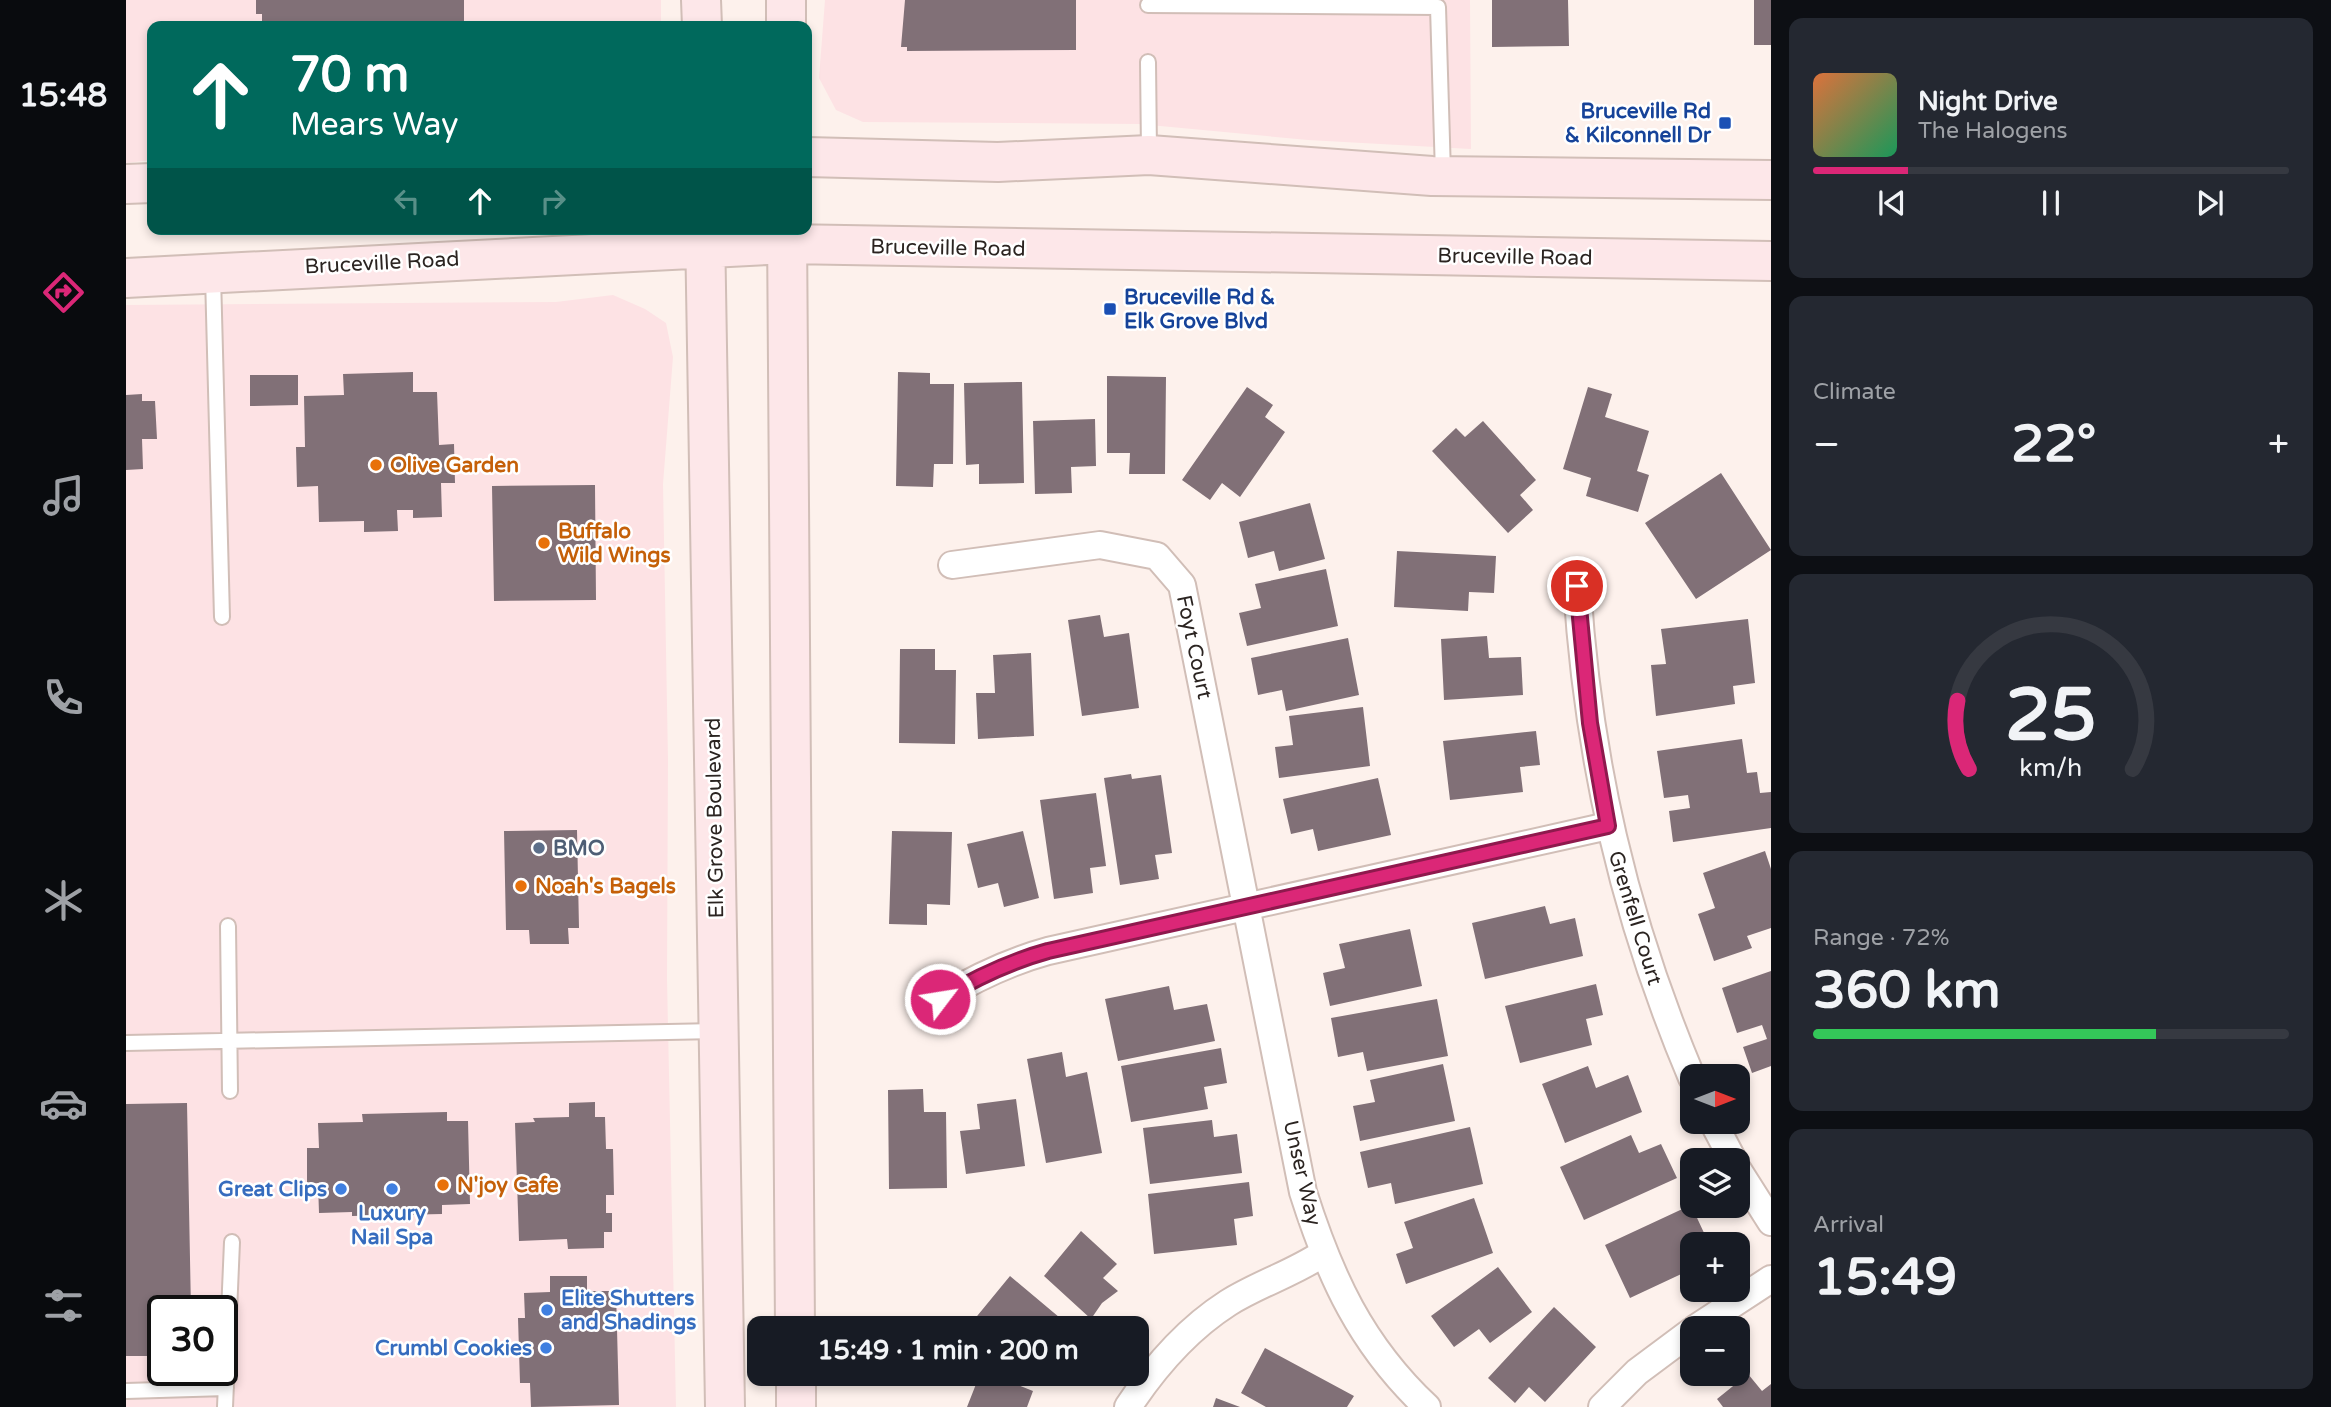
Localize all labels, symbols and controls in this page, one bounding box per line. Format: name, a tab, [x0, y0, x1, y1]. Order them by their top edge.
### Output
text: 70 m	[290, 46, 409, 105]
icon: ahead	[175, 49, 266, 140]
text: 15:48	[19, 77, 107, 115]
text: Night Drive	[1918, 86, 2058, 117]
place label: Bruceville Rd & Kilconnell Dr	[1565, 99, 1712, 148]
text: Mears Way	[290, 106, 458, 144]
marker: Bruceville Rd & Kilconnell Dr	[1717, 115, 1733, 131]
text: The Halogens	[1918, 117, 2067, 145]
icon: left	[388, 182, 426, 220]
icon: ahead	[461, 182, 499, 220]
icon: right	[534, 182, 572, 220]
icon: previous	[1873, 184, 1911, 222]
icon: pause	[2032, 184, 2070, 222]
icon: next	[2191, 184, 2229, 222]
street label: Bruceville Road	[870, 234, 1026, 262]
street label: Bruceville Road	[1437, 243, 1593, 271]
street label: Bruceville Road	[304, 246, 460, 280]
icon: directions	[39, 268, 88, 317]
place label: Bruceville Rd & Elk Grove Blvd	[1124, 285, 1275, 334]
marker: Bruceville Rd & Elk Grove Blvd	[1102, 301, 1118, 317]
text: Climate	[1813, 378, 1896, 406]
text: 22°	[2011, 413, 2096, 476]
text: −	[1813, 422, 1840, 468]
text: +	[2268, 422, 2289, 468]
place label: Olive Garden	[390, 453, 519, 478]
marker: Olive Garden	[368, 457, 384, 473]
icon: music	[39, 471, 88, 520]
place label: Buffalo Wild Wings	[558, 519, 671, 568]
marker: Buffalo Wild Wings	[536, 535, 552, 551]
pin	[1547, 556, 1607, 616]
icon: arrive	[1558, 567, 1596, 605]
street label: Foyt Court	[1171, 593, 1217, 701]
icon: phone	[39, 673, 88, 722]
text: 25	[2005, 673, 2097, 761]
street label: Elk Grove Boulevard	[701, 717, 729, 919]
text: km/h	[2020, 753, 2082, 783]
place label: BMO	[553, 836, 605, 861]
marker: BMO	[531, 840, 547, 856]
street label: Grenfell Court	[1603, 848, 1667, 988]
place label: Noah's Bagels	[535, 874, 676, 899]
icon: climate	[39, 876, 88, 925]
marker: Noah's Bagels	[513, 878, 529, 894]
text: Range · 72%	[1813, 924, 1949, 952]
text: 360 km	[1813, 959, 2001, 1022]
position arrow	[903, 962, 977, 1036]
north arrow	[1680, 1064, 1750, 1134]
map controls	[1680, 1064, 1750, 1386]
icon: car	[39, 1079, 88, 1128]
street label: Unser Way	[1278, 1118, 1326, 1228]
button: layers	[1680, 1148, 1750, 1218]
place label: N'joy Cafe	[457, 1173, 559, 1198]
place label: Great Clips	[218, 1177, 327, 1202]
marker: N'joy Cafe	[435, 1177, 451, 1193]
marker: Great Clips	[333, 1181, 349, 1197]
marker: Luxury Nail Spa	[384, 1181, 400, 1197]
place label: Luxury Nail Spa	[351, 1201, 433, 1250]
text: Arrival	[1813, 1211, 1884, 1239]
button: +	[1680, 1232, 1750, 1302]
text: 15:49	[1813, 1246, 1957, 1309]
icon: filters	[39, 1281, 88, 1330]
place label: Elite Shutters and Shadings	[561, 1286, 696, 1335]
speed limit sign: 30	[147, 1295, 238, 1386]
marker: Elite Shutters and Shadings	[539, 1302, 555, 1318]
button: −	[1680, 1316, 1750, 1386]
text: 15:49 · 1 min · 200 m	[817, 1335, 1079, 1366]
place label: Crumbl Cookies	[375, 1336, 532, 1361]
marker: Crumbl Cookies	[538, 1340, 554, 1356]

